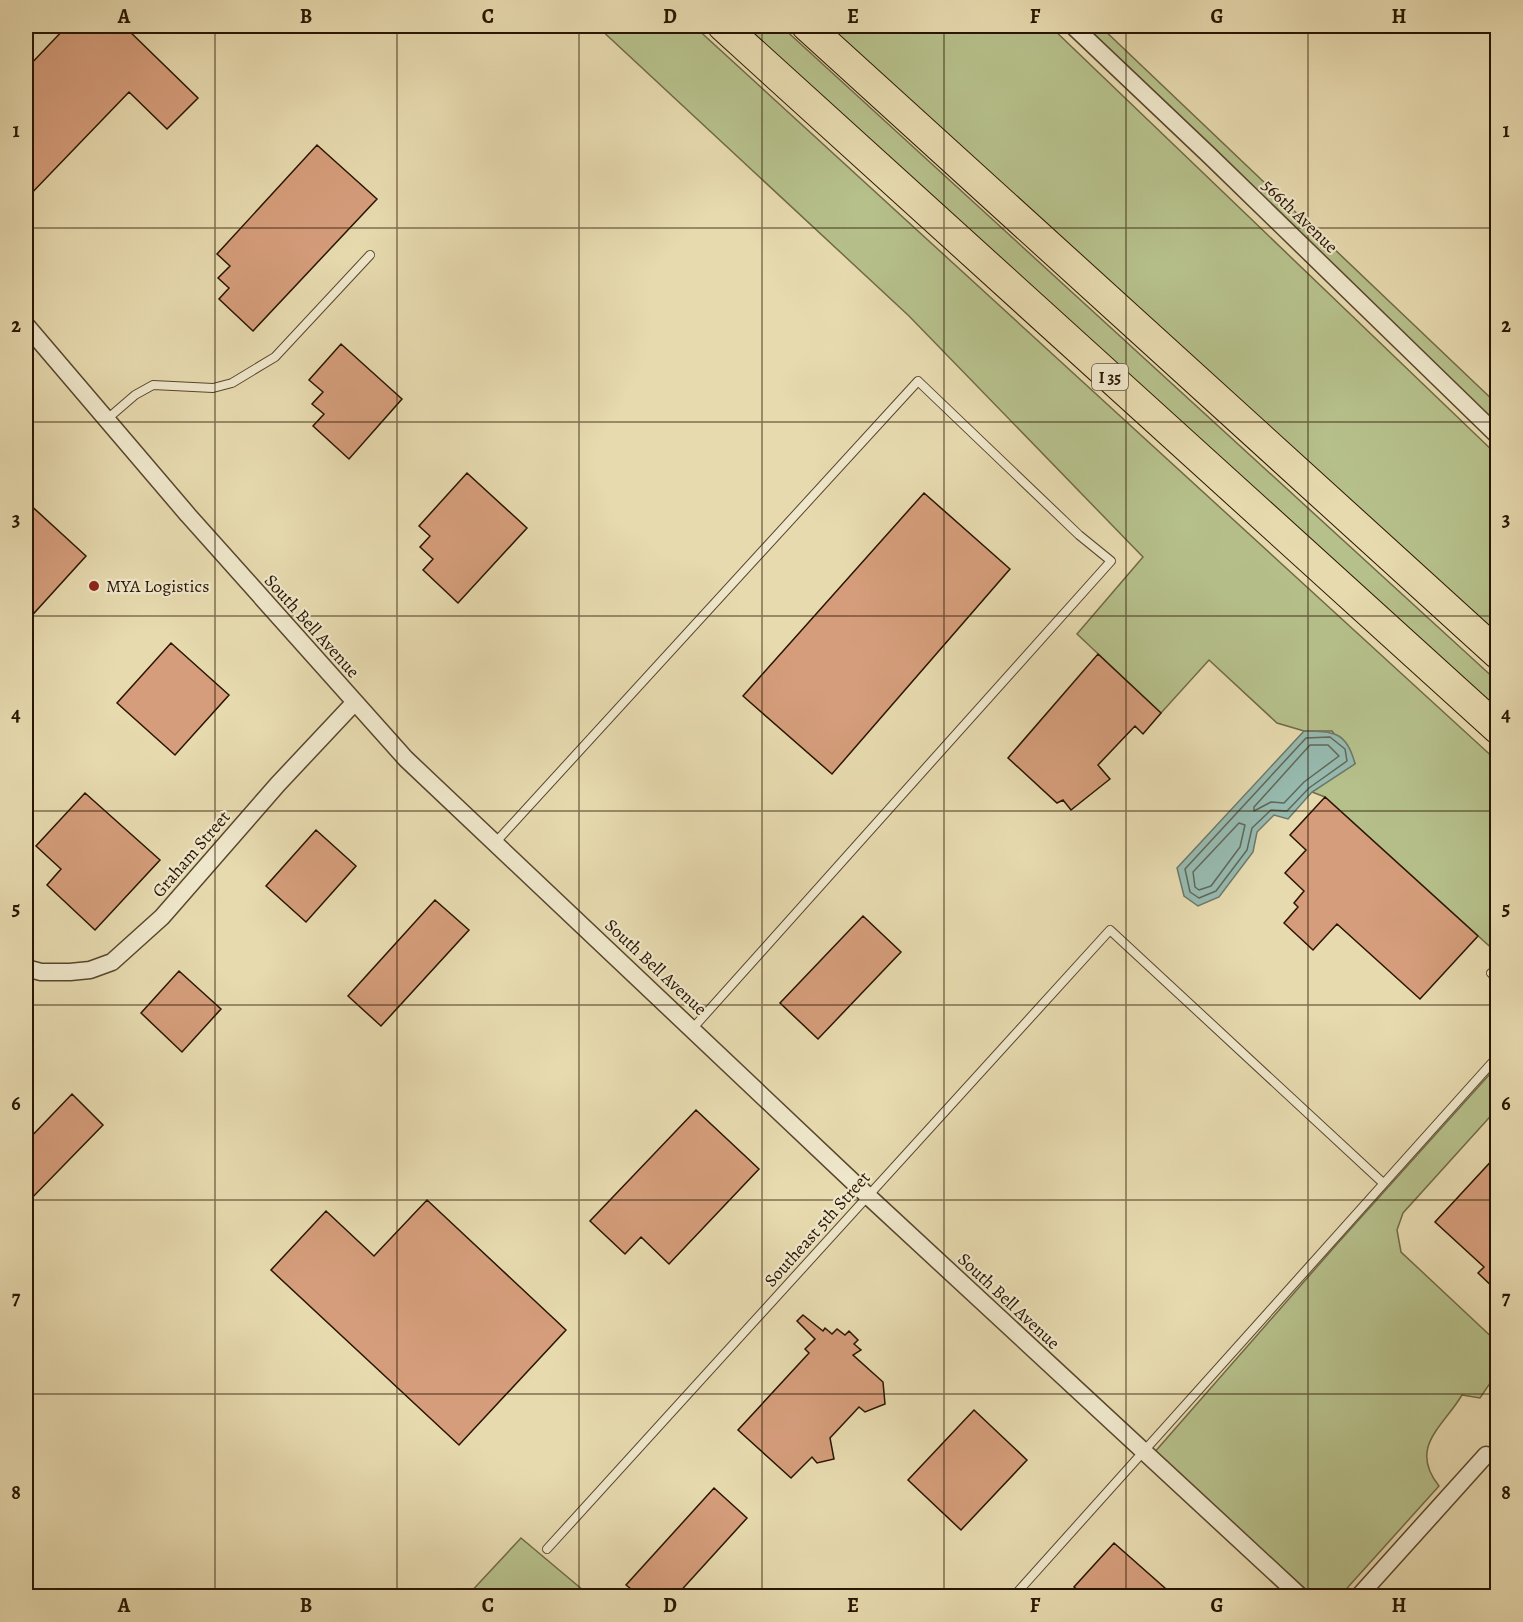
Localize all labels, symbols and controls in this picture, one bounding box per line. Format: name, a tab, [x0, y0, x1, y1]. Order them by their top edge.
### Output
text: A	[117, 3, 131, 30]
text: B	[300, 3, 312, 30]
text: C	[482, 3, 494, 30]
text: D	[663, 3, 677, 30]
text: E	[847, 3, 859, 30]
text: F	[1030, 3, 1041, 30]
text: G	[1210, 3, 1224, 30]
text: H	[1392, 3, 1407, 30]
text: 1	[12, 117, 20, 144]
text: 1	[1502, 117, 1510, 144]
street label: 566th Avenue	[1257, 174, 1343, 258]
text: 2	[11, 312, 21, 339]
text: 2	[1501, 312, 1511, 339]
road number: I 35	[1092, 364, 1128, 390]
text: 3	[12, 506, 20, 533]
text: 3	[1502, 506, 1510, 533]
street label: South Bell Avenue	[259, 569, 365, 683]
place label: MYA Logistics	[106, 574, 209, 598]
marker: MYA Logistics	[87, 579, 101, 593]
text: 4	[11, 701, 21, 728]
text: 4	[1501, 701, 1511, 728]
street label: Graham Street	[147, 806, 235, 902]
text: 5	[12, 895, 20, 922]
text: 5	[1502, 895, 1510, 922]
street label: South Bell Avenue	[600, 913, 712, 1021]
text: 6	[11, 1090, 21, 1117]
text: 6	[1501, 1090, 1511, 1117]
street label: Southeast 5th Street	[759, 1166, 875, 1292]
street label: South Bell Avenue	[953, 1247, 1065, 1355]
text: 7	[12, 1284, 21, 1311]
text: 7	[1502, 1284, 1511, 1311]
text: 8	[11, 1479, 21, 1506]
text: 8	[1501, 1479, 1511, 1506]
text: A	[117, 1592, 131, 1619]
text: B	[300, 1592, 312, 1619]
text: C	[482, 1592, 494, 1619]
text: D	[663, 1592, 677, 1619]
text: E	[847, 1592, 859, 1619]
text: F	[1030, 1592, 1041, 1619]
text: G	[1210, 1592, 1224, 1619]
text: H	[1392, 1592, 1407, 1619]

